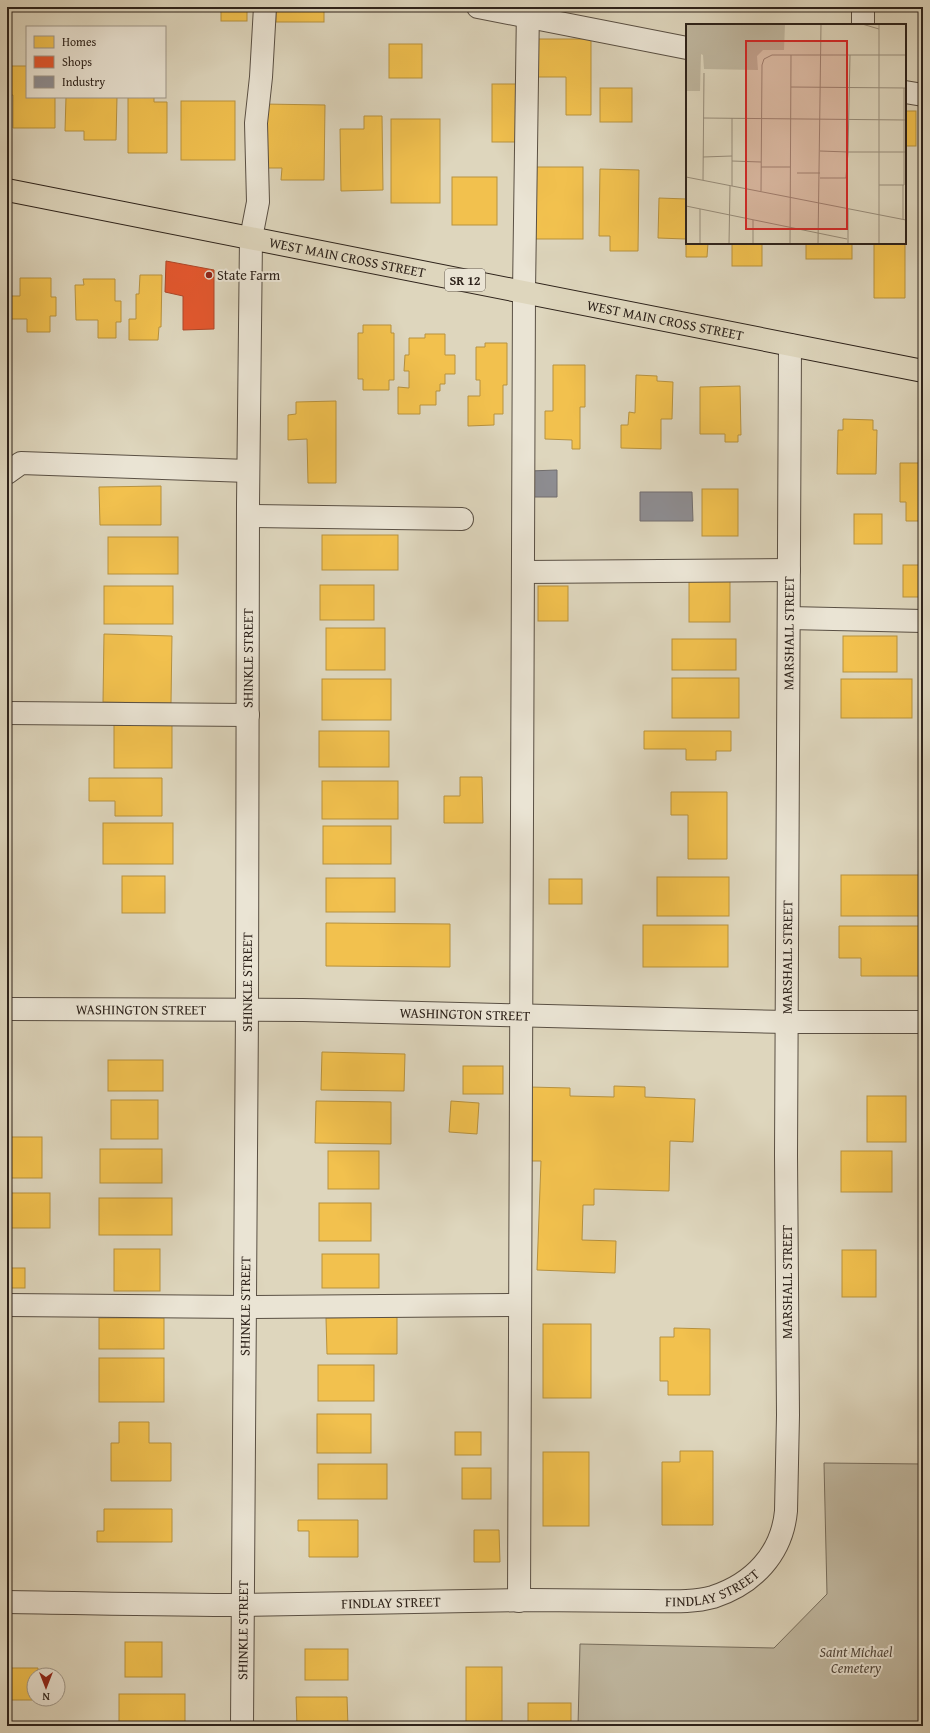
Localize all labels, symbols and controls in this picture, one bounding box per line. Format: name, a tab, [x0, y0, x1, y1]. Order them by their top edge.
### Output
inset map	[686, 24, 906, 244]
legend	[26, 26, 166, 98]
text: Homes	[62, 33, 97, 50]
text: Shops	[62, 53, 92, 70]
text: Industry	[62, 73, 105, 90]
street label: WEST MAIN CROSS STREET	[267, 232, 428, 283]
place label: State Farm	[217, 265, 281, 285]
road number: SR 12	[445, 269, 485, 291]
marker: State Farm	[204, 270, 214, 280]
street label: WEST MAIN CROSS STREET	[585, 295, 745, 345]
street label: MARSHALL STREET	[778, 576, 799, 690]
street label: SHINKLE STREET	[238, 608, 258, 708]
street label: MARSHALL STREET	[777, 900, 797, 1014]
street label: SHINKLE STREET	[237, 932, 257, 1032]
street label: WASHINGTON STREET	[76, 999, 206, 1020]
street label: WASHINGTON STREET	[399, 1002, 531, 1026]
street label: MARSHALL STREET	[777, 1225, 797, 1339]
street label: SHINKLE STREET	[235, 1256, 255, 1356]
street label: FINDLAY STREET	[665, 1564, 764, 1611]
street label: SHINKLE STREET	[232, 1580, 253, 1680]
street label: FINDLAY STREET	[341, 1591, 441, 1613]
park label: Saint Michael Cemetery	[820, 1642, 893, 1678]
north arrow	[26, 1667, 66, 1707]
text: N	[42, 1689, 50, 1705]

